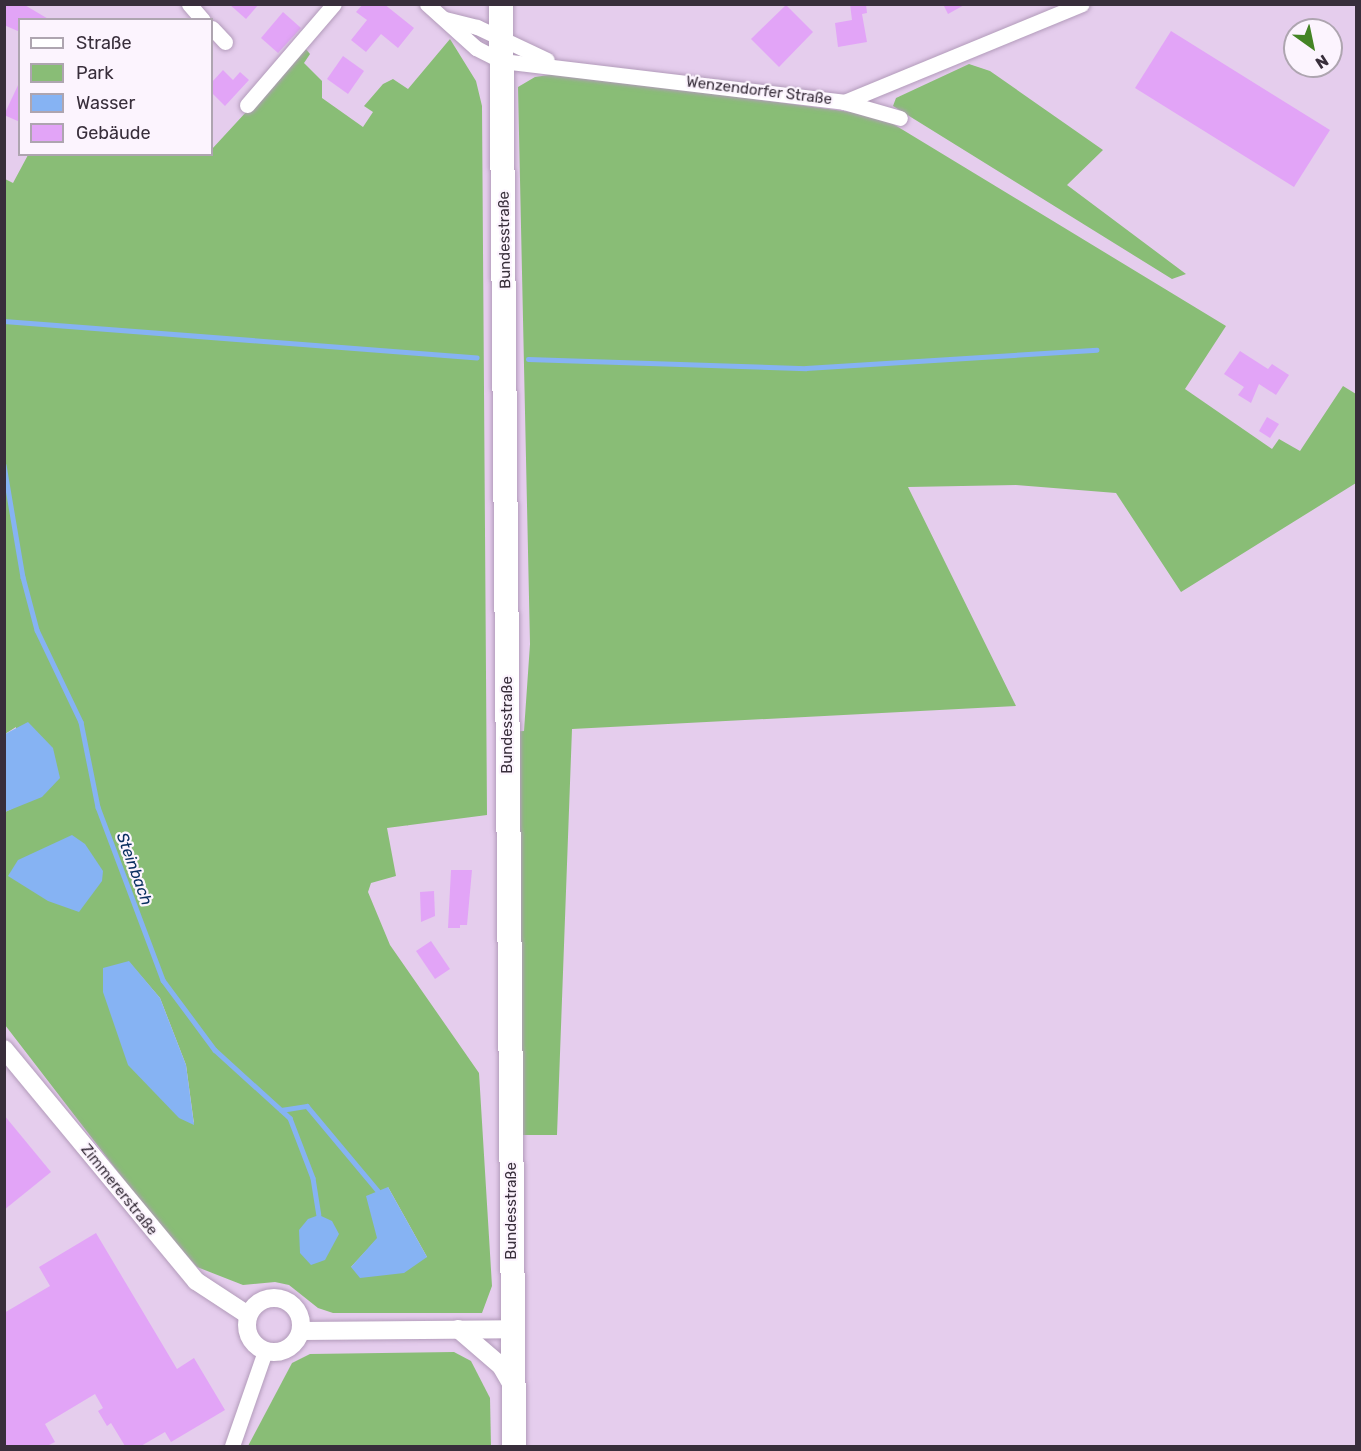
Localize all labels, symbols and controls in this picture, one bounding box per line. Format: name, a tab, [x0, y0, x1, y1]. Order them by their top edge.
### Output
legend	[18, 18, 213, 156]
north arrow	[1283, 18, 1343, 78]
text: Straße	[76, 32, 132, 54]
text: N	[1312, 51, 1332, 73]
text: Park	[76, 62, 113, 84]
street label: Wenzendorfer Straße	[685, 73, 833, 109]
text: Wasser	[76, 92, 135, 114]
text: Gebäude	[76, 122, 151, 144]
street label: Bundesstraße	[495, 191, 515, 289]
street label: Bundesstraße	[499, 676, 517, 774]
water label: Steinbach	[112, 830, 156, 908]
street label: Zimmererstraße	[77, 1141, 161, 1239]
street label: Bundesstraße	[503, 1162, 521, 1260]

